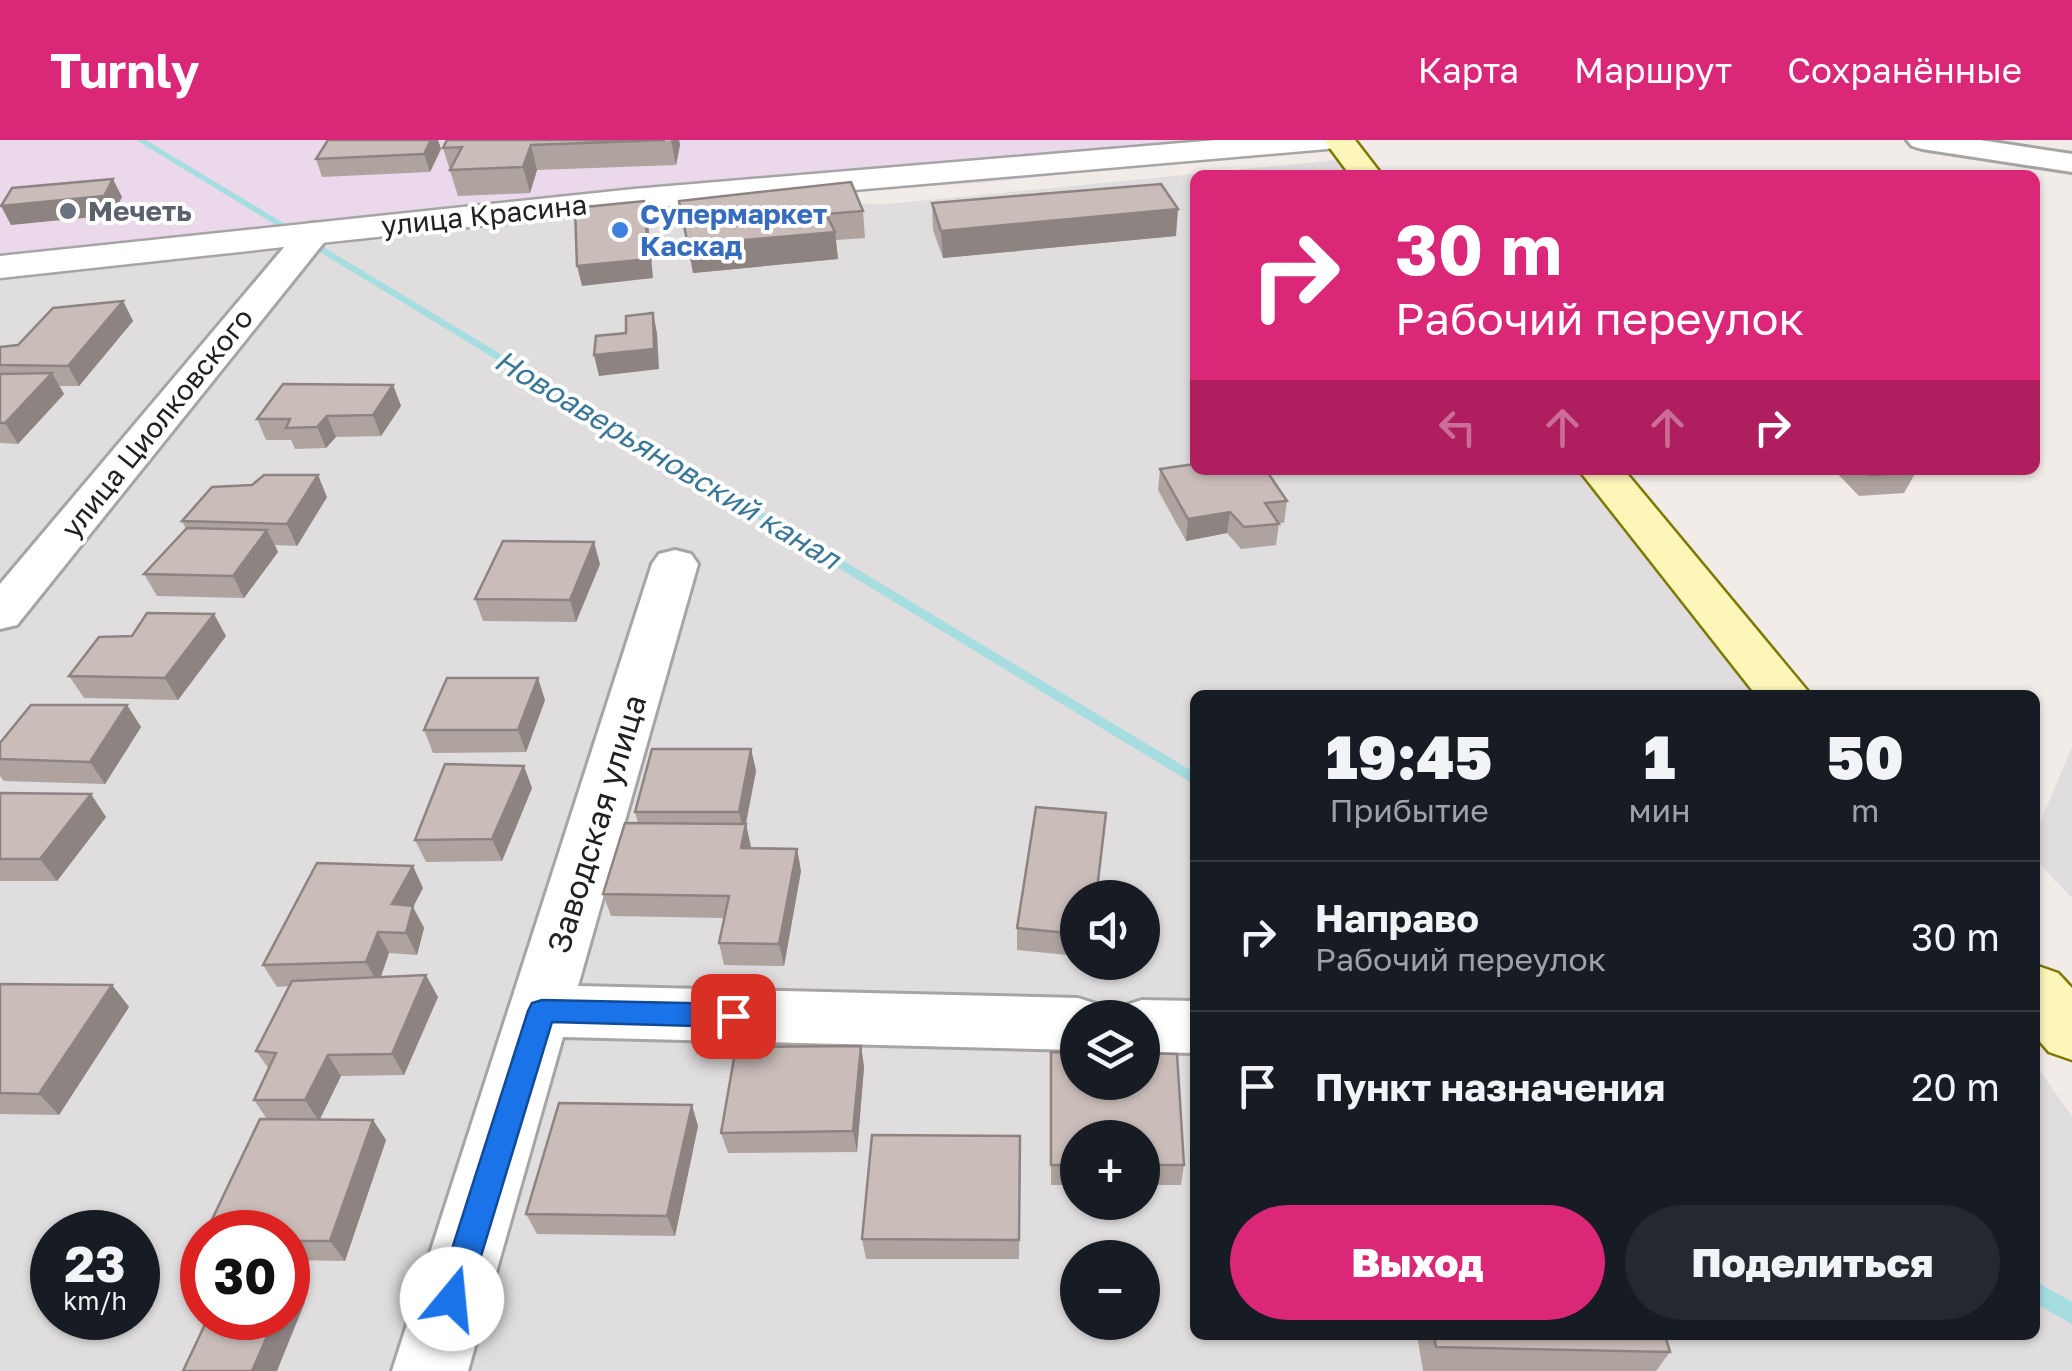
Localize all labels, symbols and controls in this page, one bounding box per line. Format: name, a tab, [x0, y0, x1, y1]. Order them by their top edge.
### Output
text: Turnly	[50, 41, 200, 99]
text: Карта	[1418, 49, 1519, 91]
text: Маршрут	[1574, 49, 1732, 91]
text: Сохранённые	[1787, 49, 2022, 91]
street label: улица Красина	[379, 187, 589, 242]
place label: Мечеть	[88, 194, 192, 227]
place label: Супермаркет Каскад	[640, 197, 827, 262]
marker: Мечеть	[57, 200, 79, 222]
text: 30 m	[1395, 206, 1562, 290]
icon: right	[1230, 210, 1360, 340]
marker: Супермаркет Каскад	[609, 219, 631, 241]
text: Рабочий переулок	[1395, 291, 1804, 345]
street label: улица Циолковского	[54, 301, 259, 544]
water label: Новоаверьяновский канал	[489, 342, 849, 578]
icon: left	[1430, 400, 1485, 455]
icon: ahead	[1535, 400, 1590, 455]
icon: ahead	[1640, 400, 1695, 455]
icon: right	[1745, 400, 1800, 455]
street label: Заводская улица	[539, 690, 653, 958]
text: 19:45	[1326, 720, 1492, 792]
text: 1	[1644, 720, 1675, 792]
text: 50	[1827, 720, 1904, 792]
text: Прибытие	[1330, 791, 1489, 829]
text: мин	[1628, 791, 1691, 829]
text: m	[1851, 791, 1879, 829]
map controls	[1060, 880, 1160, 1340]
button: sound	[1060, 880, 1160, 980]
text: Направо	[1315, 895, 1479, 940]
icon: right	[1230, 909, 1285, 964]
text: 30 m	[1911, 914, 2000, 959]
text: Рабочий переулок	[1315, 940, 1606, 978]
pin	[691, 974, 776, 1059]
icon: arrive	[706, 989, 761, 1044]
button: layers	[1060, 1000, 1160, 1100]
icon: arrive	[1230, 1059, 1285, 1114]
text: Пункт назначения	[1315, 1064, 1665, 1109]
text: 20 m	[1911, 1064, 2000, 1109]
button: +	[1060, 1120, 1160, 1220]
button: Выход	[1230, 1205, 1605, 1320]
button: Поделиться	[1625, 1205, 2000, 1320]
speed limit sign: 30	[180, 1210, 310, 1340]
text: 23	[64, 1233, 125, 1293]
button: −	[1060, 1240, 1160, 1340]
position arrow	[400, 1247, 504, 1351]
text: km/h	[63, 1285, 127, 1316]

